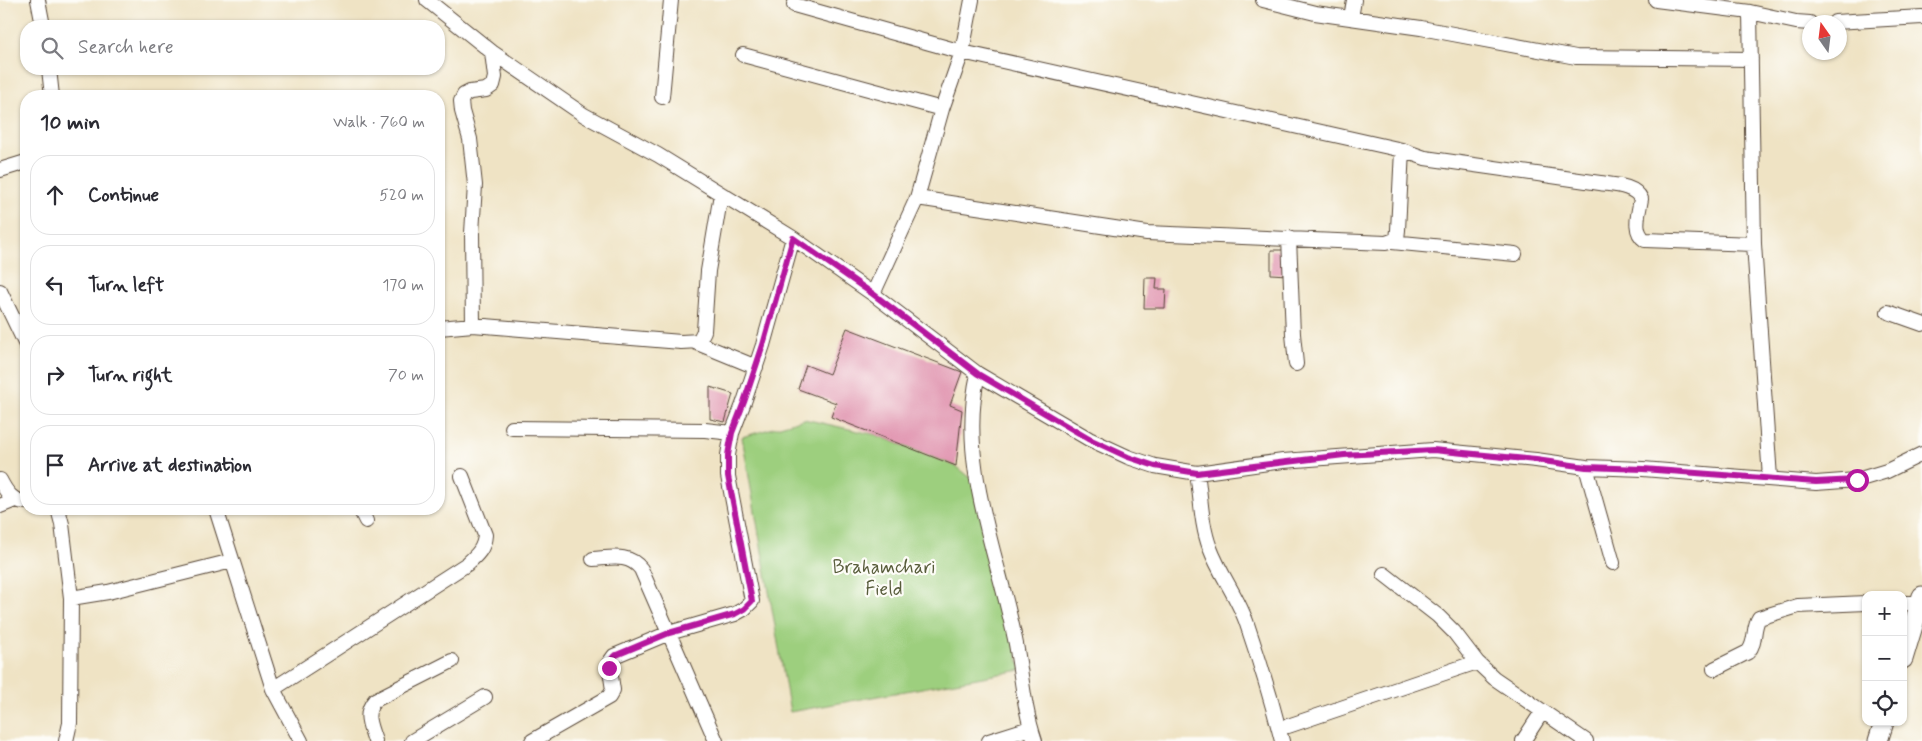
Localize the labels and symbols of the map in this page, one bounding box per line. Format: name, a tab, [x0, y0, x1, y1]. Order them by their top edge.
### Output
north arrow	[1802, 15, 1847, 60]
route start	[1846, 469, 1869, 492]
park label: Brahamchari Field	[832, 555, 936, 602]
route end	[598, 657, 621, 680]

